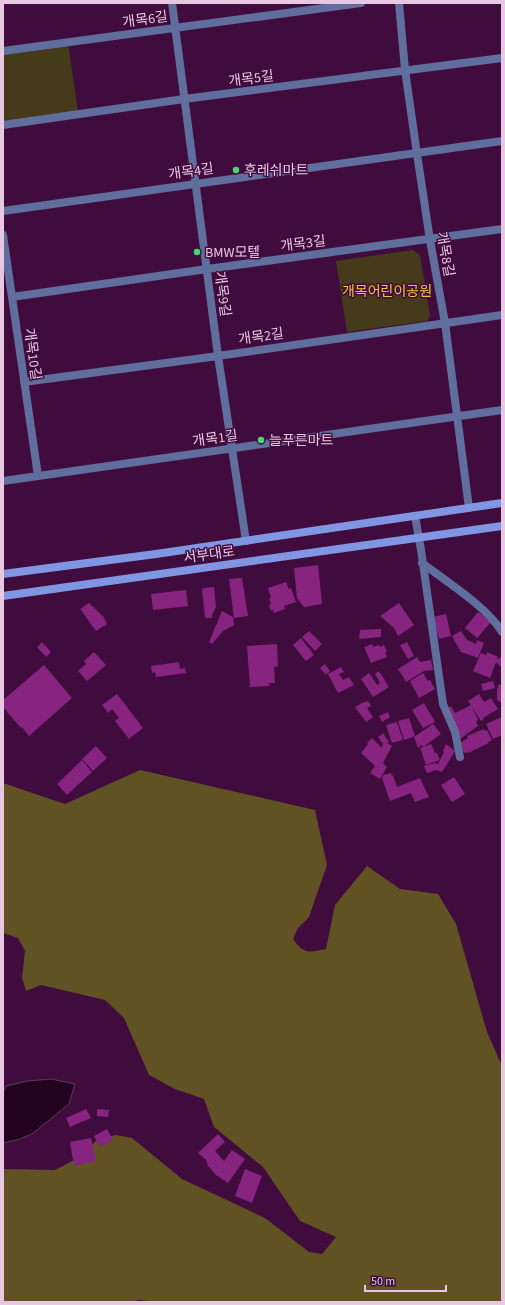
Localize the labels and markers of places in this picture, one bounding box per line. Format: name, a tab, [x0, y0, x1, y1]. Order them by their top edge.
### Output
place label: 후레쉬마트	[244, 161, 309, 181]
marker: 후레쉬마트	[231, 165, 241, 175]
place label: BMW모텔	[205, 243, 260, 263]
marker: BMW모텔	[192, 247, 202, 257]
place label: 늘푸른마트	[269, 431, 334, 451]
marker: 늘푸른마트	[256, 435, 266, 445]

